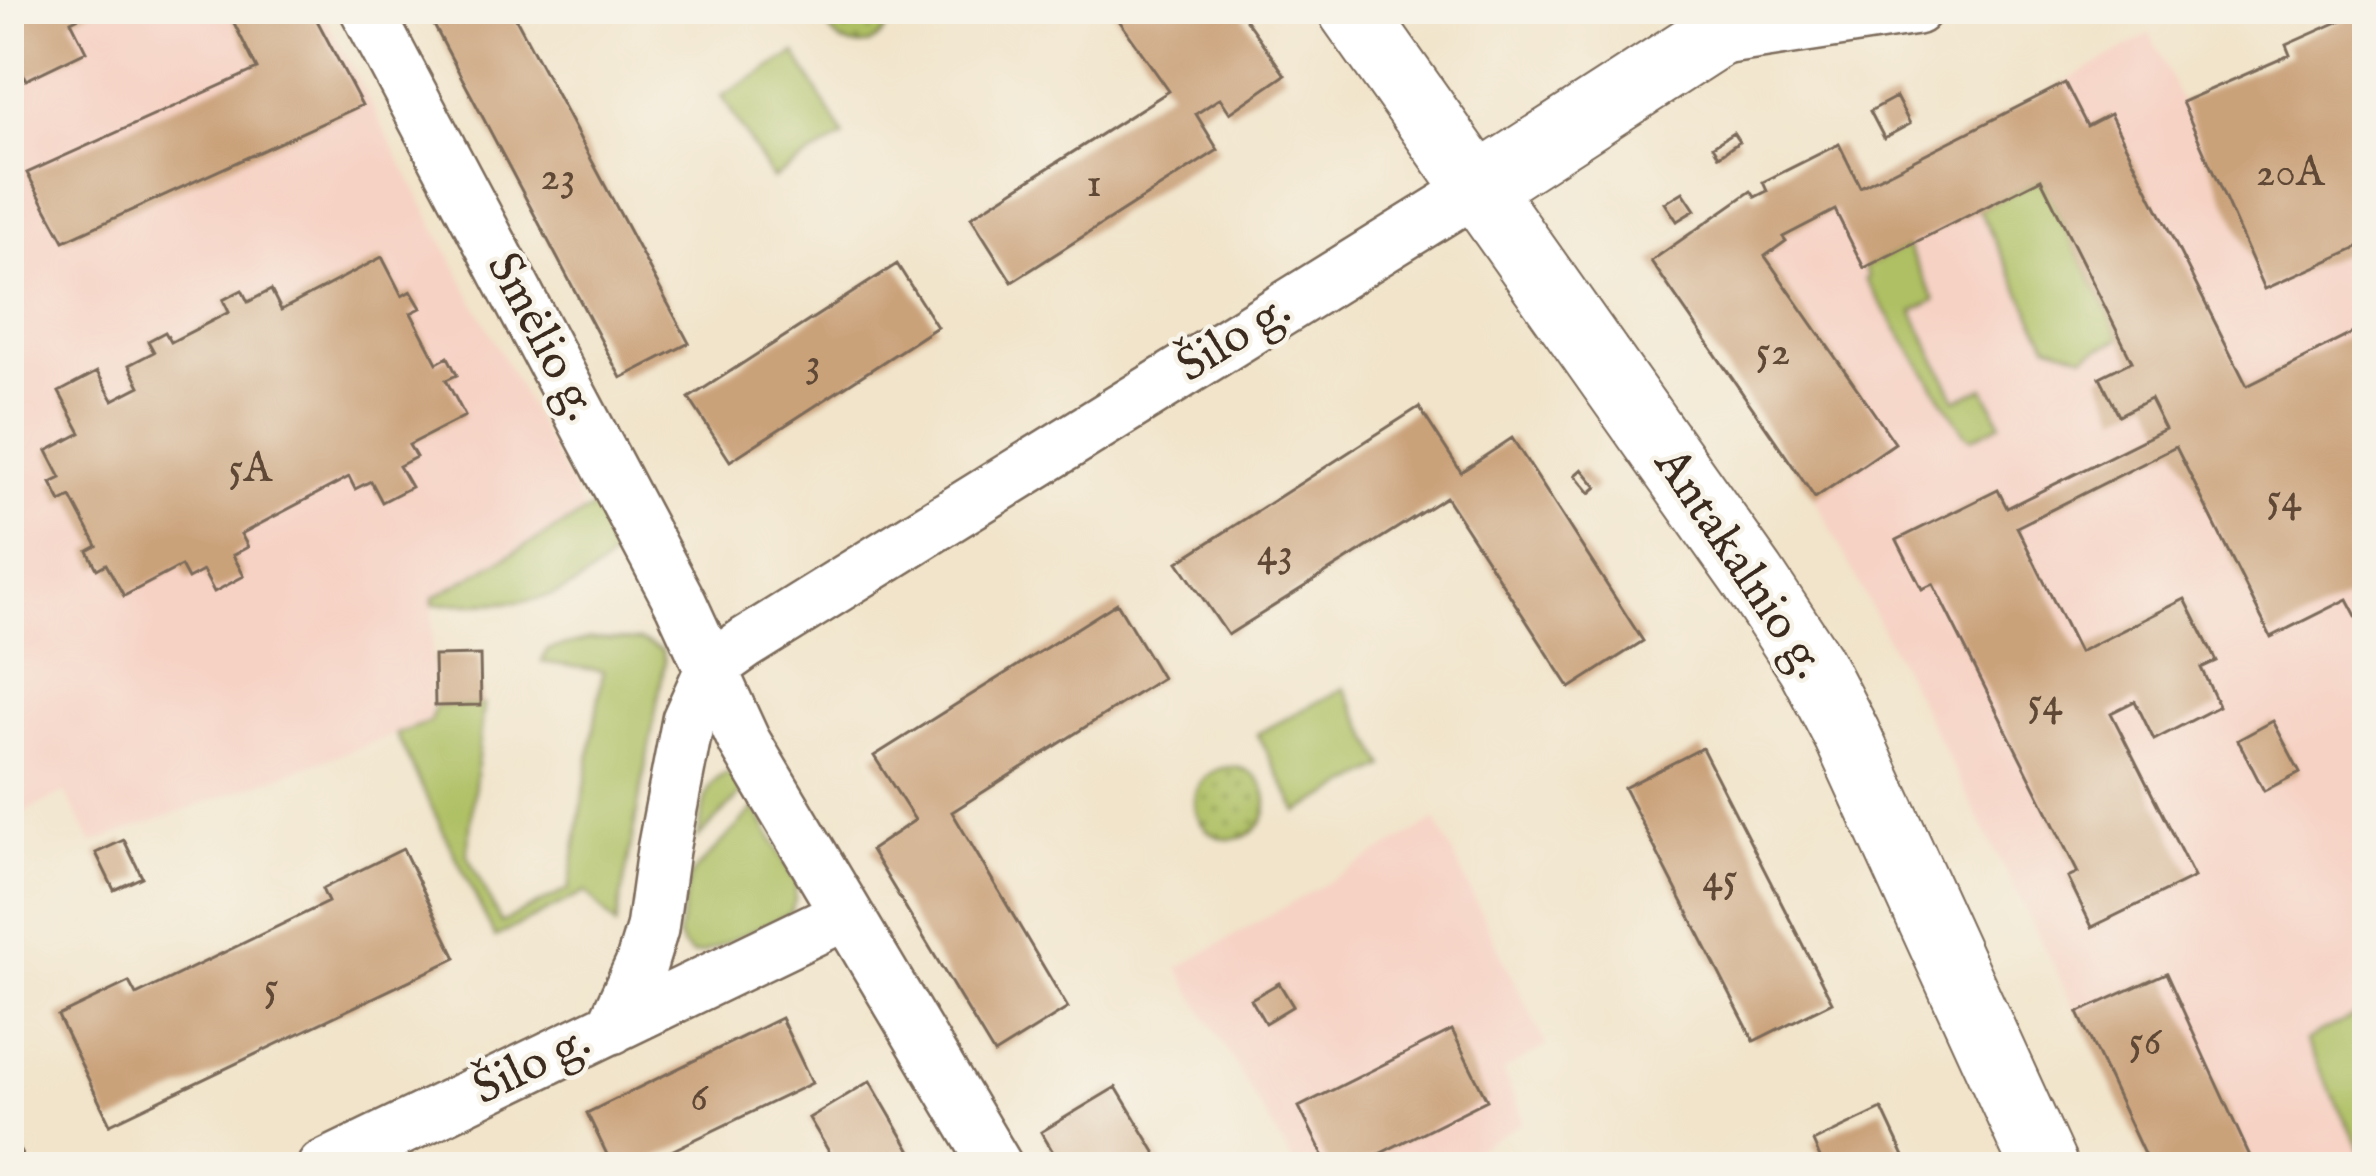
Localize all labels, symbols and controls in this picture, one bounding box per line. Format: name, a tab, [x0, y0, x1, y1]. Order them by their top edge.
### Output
house number: 20A	[2256, 147, 2326, 200]
house number: 23	[540, 151, 576, 204]
house number: 1	[1086, 158, 1102, 211]
street label: Smėlio g.	[472, 243, 610, 431]
street label: Šilo g.	[1165, 279, 1302, 397]
house number: 52	[1756, 326, 1790, 379]
house number: 3	[805, 337, 821, 390]
street label: Antakalnio g.	[1639, 436, 1838, 691]
house number: 5A	[228, 443, 273, 496]
house number: 54	[2266, 473, 2302, 526]
house number: 43	[1257, 527, 1293, 580]
house number: 54	[2027, 677, 2063, 730]
house number: 45	[1702, 853, 1738, 906]
house number: 5	[263, 962, 279, 1015]
street label: Šilo g.	[463, 1010, 600, 1120]
house number: 56	[2129, 1016, 2163, 1069]
house number: 6	[690, 1072, 709, 1125]

